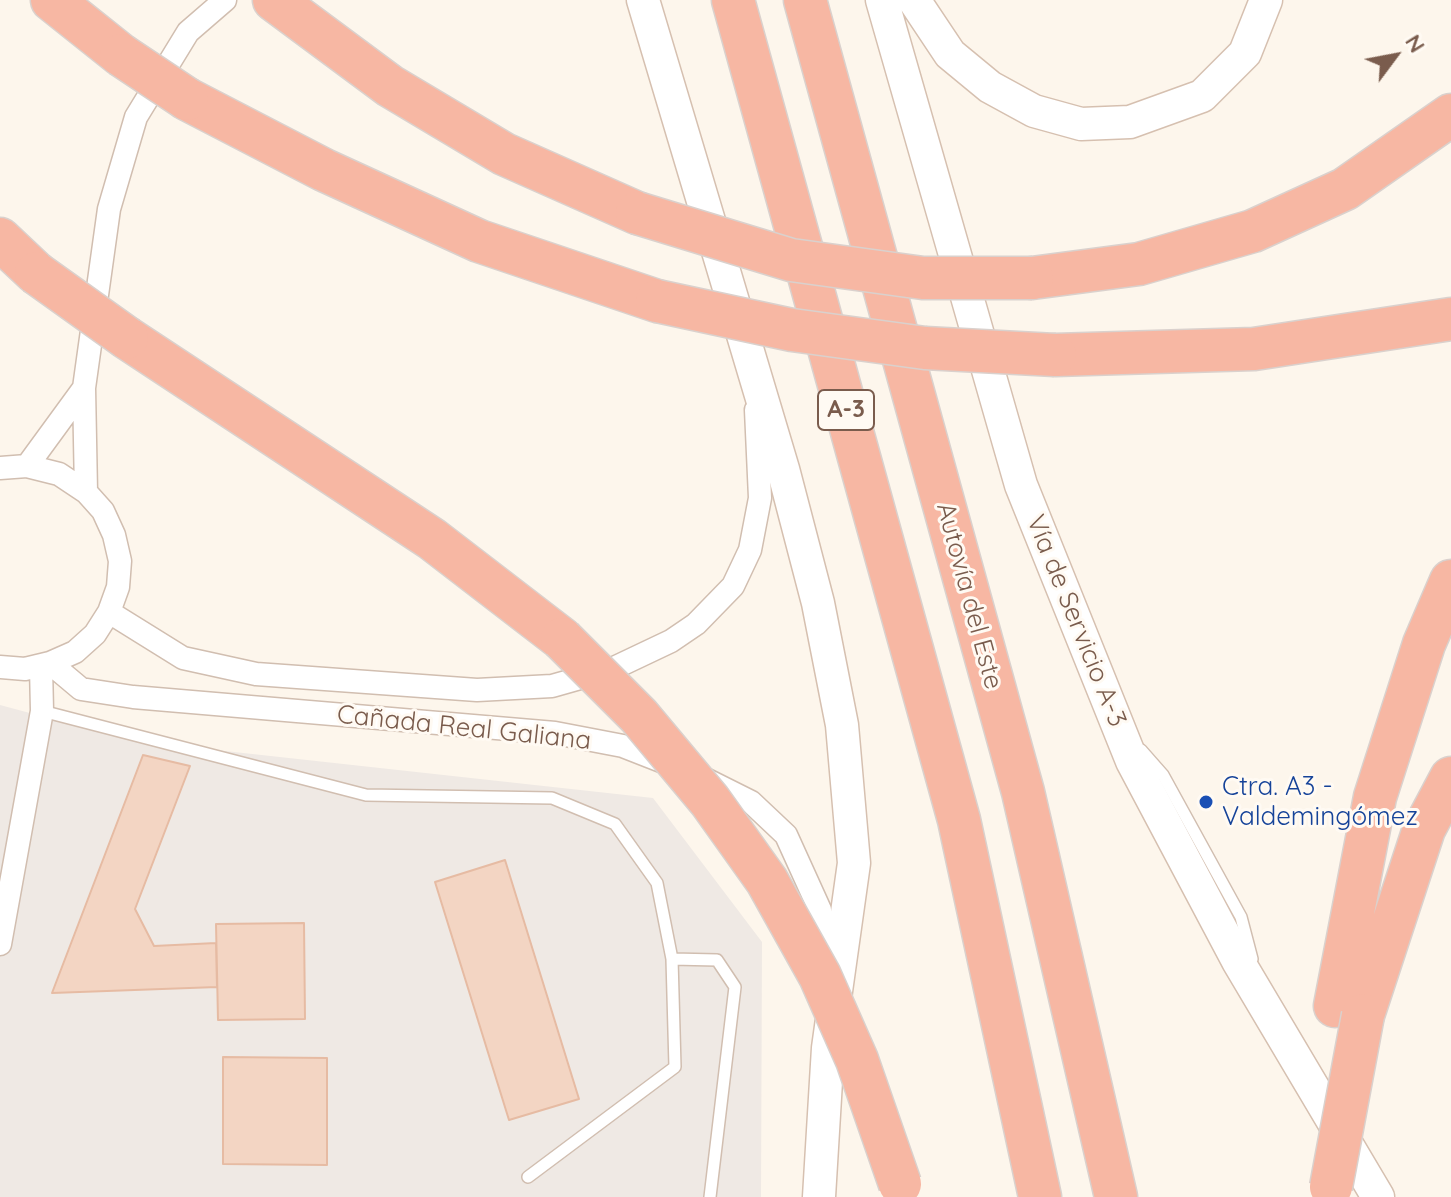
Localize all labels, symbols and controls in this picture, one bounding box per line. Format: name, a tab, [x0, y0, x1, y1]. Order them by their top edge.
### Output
north arrow	[1355, 16, 1435, 96]
text: N	[1399, 29, 1432, 58]
road number: A-3	[818, 390, 874, 430]
street label: Autovía del Este	[929, 499, 1009, 693]
street label: Vía de Servicio A-3	[1019, 511, 1133, 731]
street label: Cañada Real Galiana	[335, 699, 593, 757]
place label: Ctra. A3 - Valdemingómez	[1222, 771, 1418, 832]
marker: Ctra. A3 - Valdemingómez	[1197, 793, 1215, 811]

